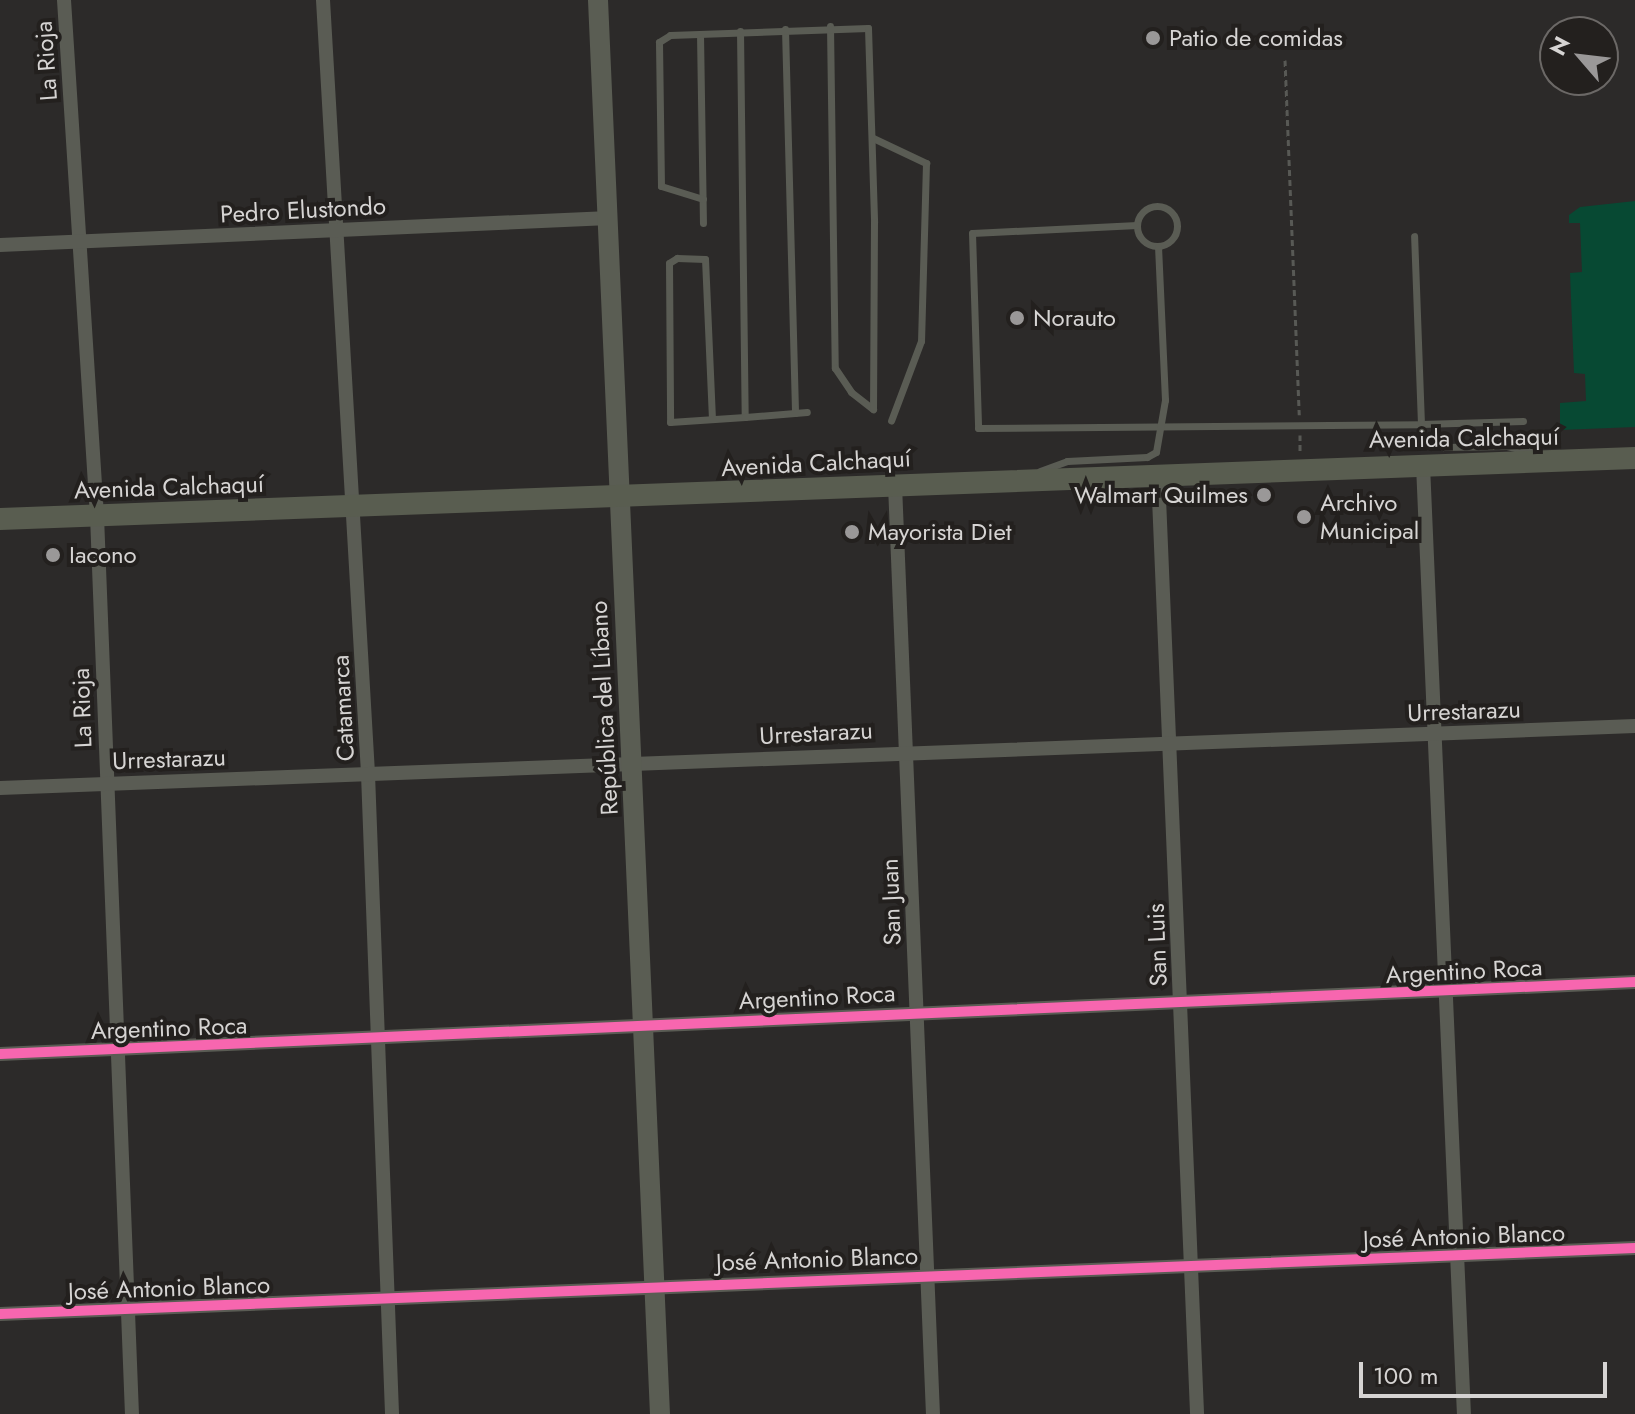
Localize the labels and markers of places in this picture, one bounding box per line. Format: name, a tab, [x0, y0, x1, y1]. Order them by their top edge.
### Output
place label: Patio de comidas	[1169, 24, 1343, 52]
marker: Patio de comidas	[1144, 29, 1162, 47]
place label: Norauto	[1033, 304, 1116, 332]
marker: Norauto	[1008, 309, 1026, 327]
place label: Walmart Quilmes	[1074, 481, 1248, 509]
marker: Walmart Quilmes	[1255, 486, 1273, 504]
place label: Archivo Municipal	[1320, 489, 1419, 545]
marker: Archivo Municipal	[1295, 508, 1313, 526]
place label: Mayorista Diet	[868, 518, 1011, 546]
marker: Mayorista Diet	[843, 523, 861, 541]
place label: Iacono	[69, 541, 137, 569]
marker: Iacono	[44, 546, 62, 564]

